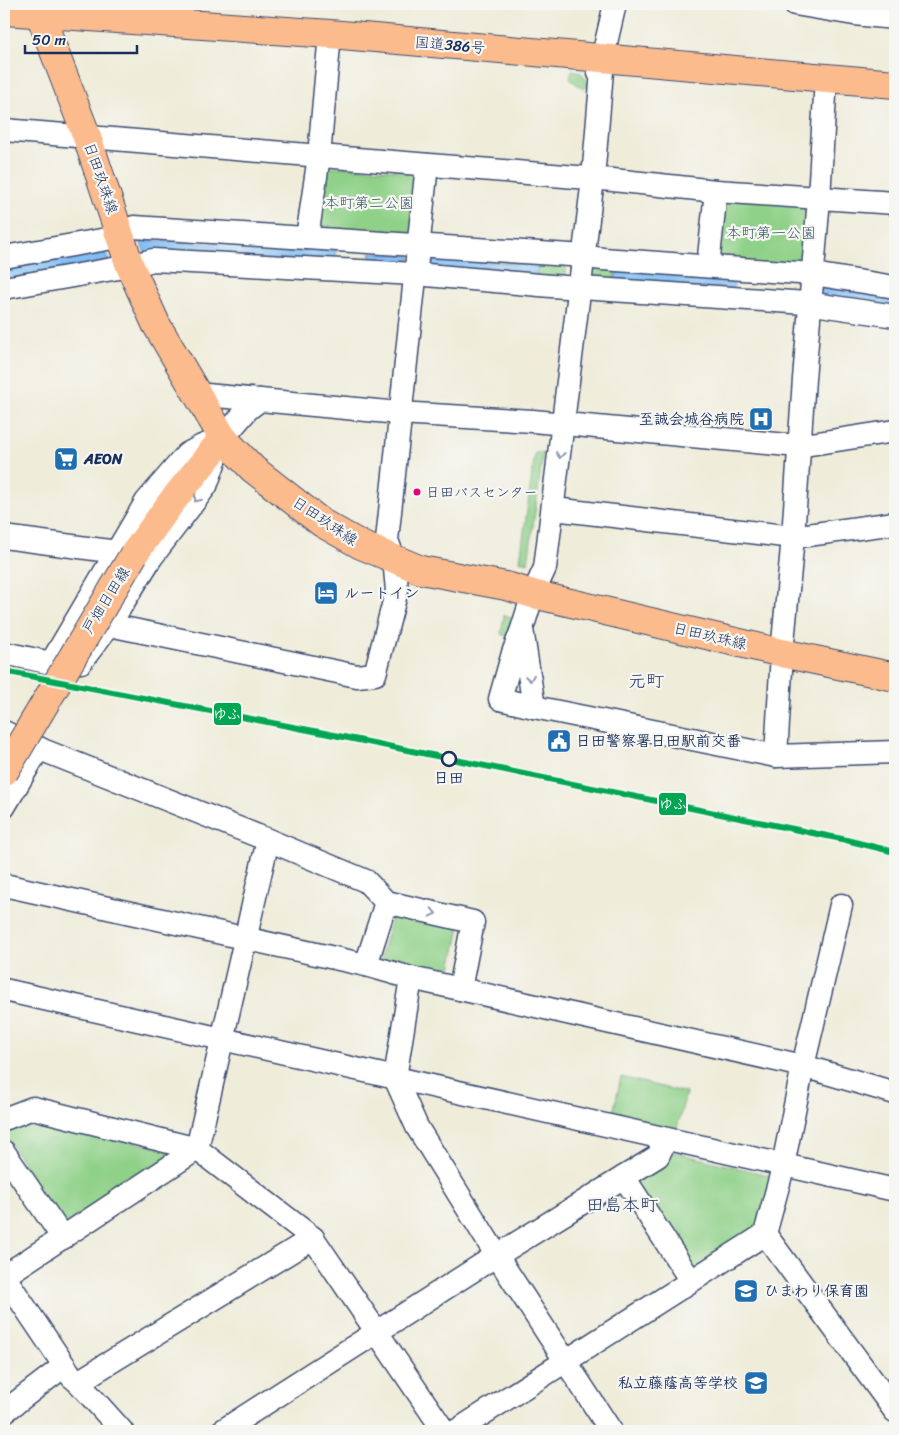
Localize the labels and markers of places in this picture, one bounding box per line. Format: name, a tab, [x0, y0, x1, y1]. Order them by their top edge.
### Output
place label: 至誠会城谷病院	[639, 406, 744, 432]
hospital icon: 至誠会城谷病院	[748, 406, 774, 432]
supermarket icon: AEON	[53, 446, 79, 472]
place label: AEON	[83, 446, 123, 472]
place label: 日田バスセンター	[426, 480, 537, 505]
marker: 日田バスセンター	[412, 487, 422, 497]
hotel icon: ルートイン	[313, 580, 339, 606]
place label: ルートイン	[344, 580, 420, 606]
public building icon: 日田警察署日田駅前交番	[546, 728, 572, 754]
place label: 日田警察署日田駅前交番	[576, 728, 741, 754]
marker: 日田	[441, 751, 457, 767]
place label: 日田	[434, 765, 464, 791]
school or university icon: ひまわり保育園	[733, 1278, 759, 1304]
place label: ひまわり保育園	[764, 1278, 869, 1304]
place label: 私立藤蔭高等学校	[618, 1370, 738, 1396]
school or university icon: 私立藤蔭高等学校	[743, 1370, 769, 1396]

